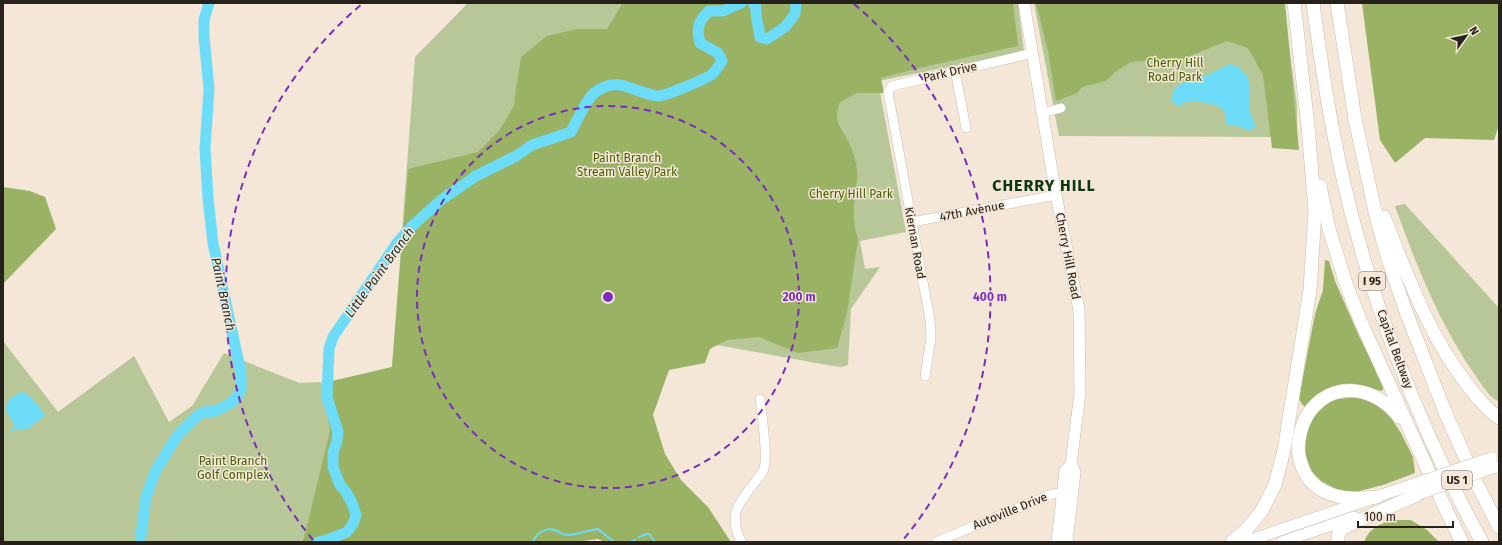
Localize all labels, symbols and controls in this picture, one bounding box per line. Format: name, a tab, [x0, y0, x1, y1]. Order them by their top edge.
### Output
north arrow	[1446, 16, 1486, 56]
text: N	[1467, 24, 1481, 37]
park label: Cherry Hill Road Park	[1146, 56, 1204, 84]
street label: Park Drive	[922, 59, 978, 85]
park label: Paint Branch Stream Valley Park	[577, 151, 678, 179]
district label: CHERRY HILL	[992, 176, 1096, 195]
park label: Cherry Hill Park	[809, 187, 894, 201]
street label: 47th Avenue	[938, 198, 1006, 224]
street label: Kiernan Road	[902, 206, 928, 280]
street label: Cherry Hill Road	[1053, 211, 1083, 301]
water label: Little Paint Branch	[342, 224, 417, 320]
water label: Paint Branch	[208, 256, 239, 332]
road number: I 95	[1359, 272, 1385, 290]
centre of rings	[601, 290, 615, 304]
text: 200 m	[782, 290, 816, 304]
text: 400 m	[973, 290, 1007, 304]
street label: Capital Beltway	[1374, 307, 1416, 391]
park label: Paint Branch Golf Complex	[197, 454, 269, 482]
road number: US 1	[1442, 471, 1472, 489]
street label: Autoville Drive	[971, 490, 1049, 532]
scale bar	[1358, 503, 1453, 529]
text: 100 m	[1364, 510, 1396, 524]

